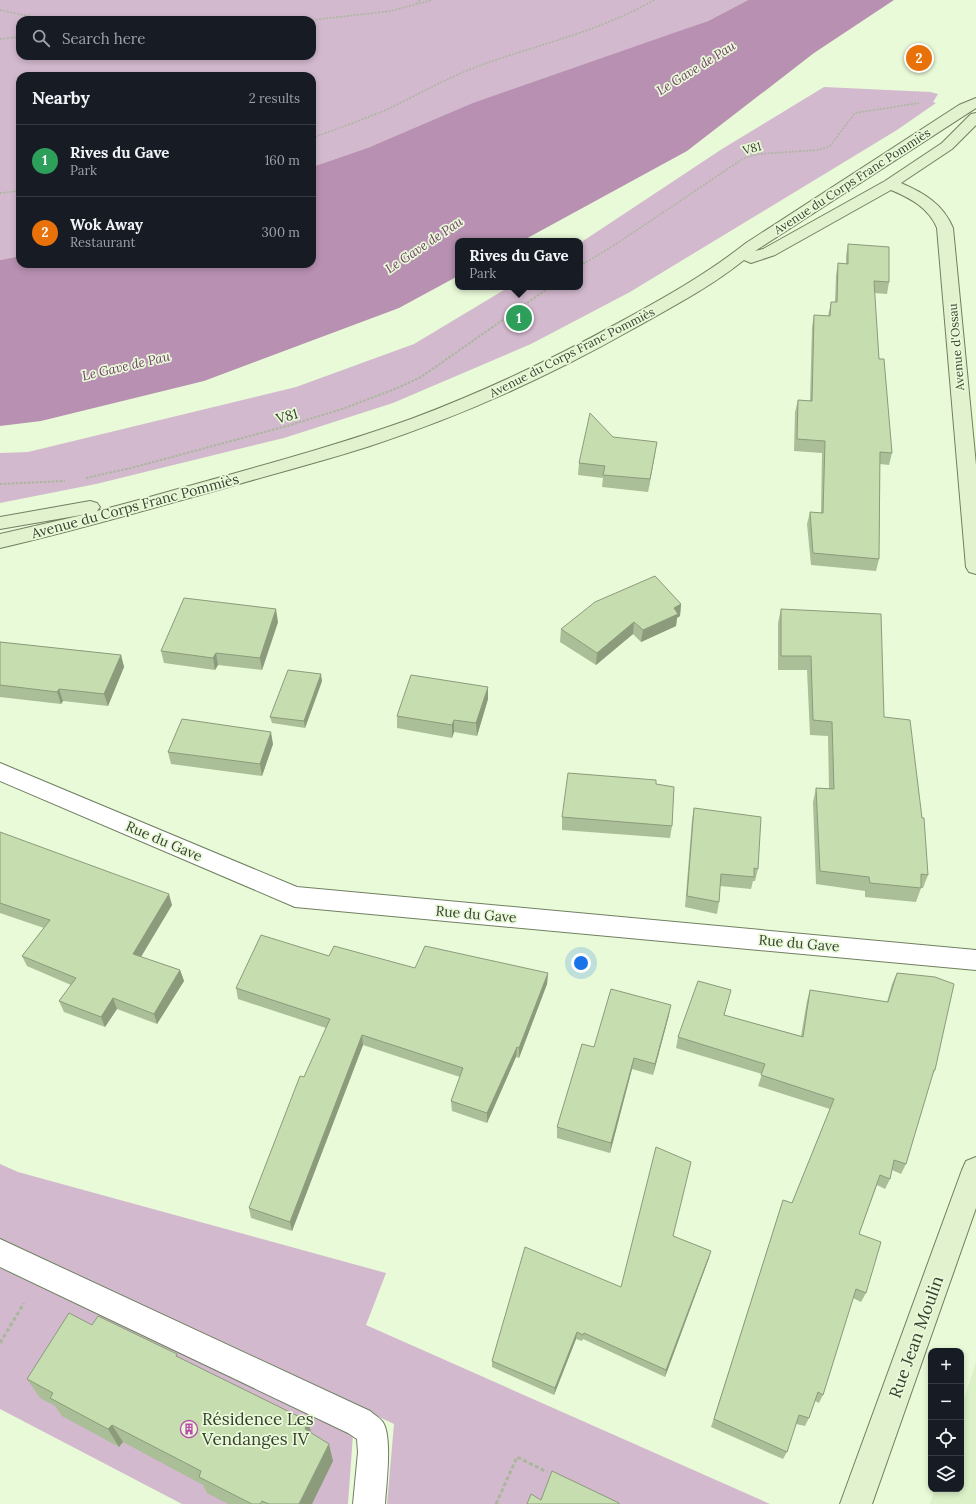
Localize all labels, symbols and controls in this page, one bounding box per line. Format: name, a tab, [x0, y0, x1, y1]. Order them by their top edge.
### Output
search box	[16, 16, 316, 60]
icon: search	[30, 27, 52, 49]
text: Search here	[62, 29, 145, 48]
water label: Le Gave de Pau	[653, 37, 739, 99]
pin: 2	[906, 43, 932, 73]
text: Nearby	[32, 87, 90, 109]
text: 2 results	[249, 90, 300, 107]
street label: Avenue du Corps Franc Pommiès	[770, 124, 933, 238]
street label: V81	[740, 138, 763, 158]
text: Rives du Gave	[70, 143, 169, 162]
text: 1	[42, 152, 48, 169]
text: 160 m	[265, 152, 300, 169]
text: Park	[70, 162, 97, 179]
water label: Le Gave de Pau	[382, 213, 466, 277]
text: Wok Away	[70, 215, 143, 234]
text: 2	[42, 224, 48, 241]
text: 300 m	[262, 224, 300, 241]
text: Restaurant	[70, 234, 136, 251]
popup	[455, 238, 583, 290]
text: Rives du Gave	[469, 246, 569, 265]
text: Park	[469, 265, 496, 282]
street label: Avenue du Corps Franc Pommiès	[486, 303, 658, 401]
pin: 1	[506, 303, 532, 333]
street label: Avenue d'Ossau	[945, 303, 967, 392]
water label: Le Gave de Pau	[80, 348, 172, 384]
street label: V81	[273, 404, 300, 428]
street label: Avenue du Corps Franc Pommiès	[28, 470, 241, 543]
street label: Rue du Gave	[123, 817, 205, 865]
street label: Rue du Gave	[435, 901, 518, 927]
street label: Rue du Gave	[758, 930, 841, 956]
your location	[571, 953, 591, 973]
street label: Rue Jean Moulin	[884, 1273, 948, 1401]
map controls	[928, 1348, 964, 1492]
button: +	[928, 1348, 964, 1384]
button: −	[928, 1384, 964, 1420]
place label: Résidence Les Vendanges IV	[201, 1408, 314, 1450]
building icon: Résidence Les Vendanges IV	[179, 1419, 199, 1439]
button: locate	[928, 1420, 964, 1456]
button: layers	[928, 1456, 964, 1492]

